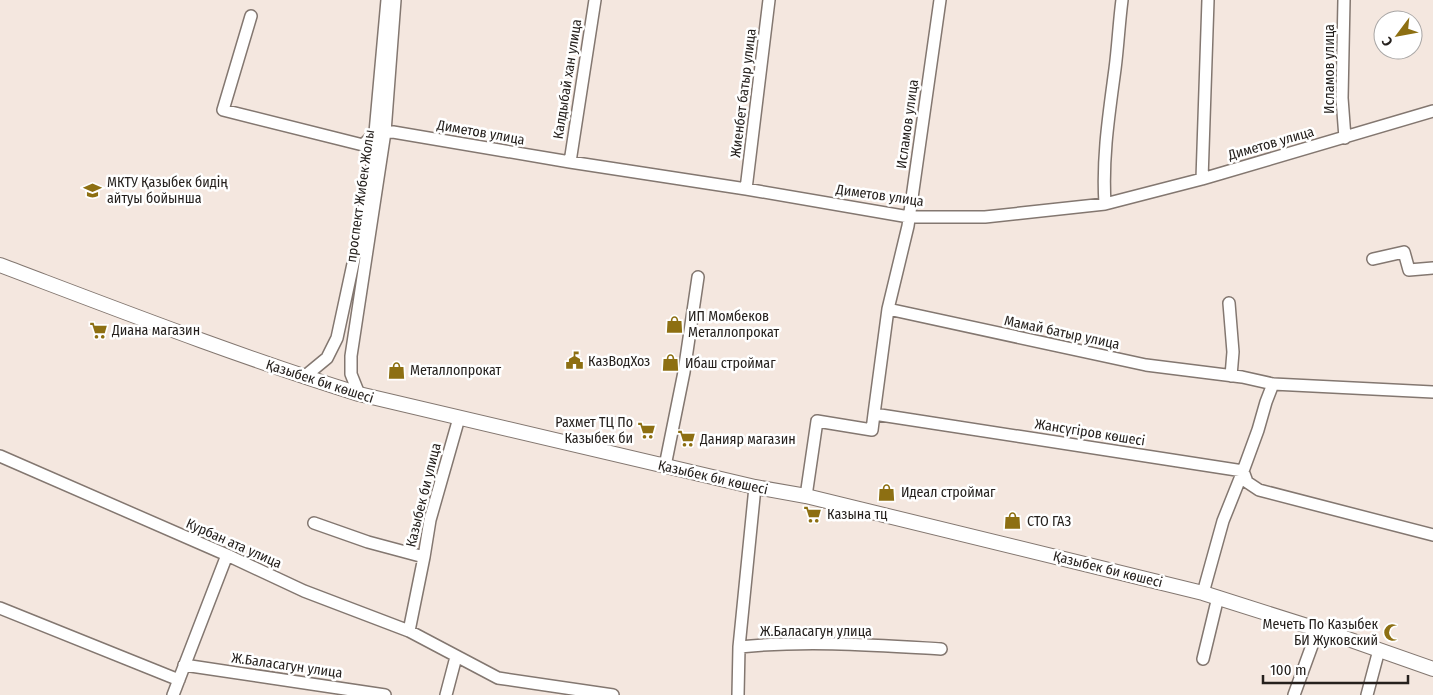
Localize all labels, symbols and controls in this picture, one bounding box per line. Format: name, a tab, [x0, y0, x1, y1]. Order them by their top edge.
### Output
north arrow	[1373, 10, 1423, 60]
street label: Калдыбай хан улица	[550, 18, 585, 140]
street label: Исламов улица	[1321, 24, 1338, 114]
street label: Жиенбет батыр улица	[727, 28, 760, 158]
text: С	[1378, 33, 1397, 49]
street label: Исламов улица	[893, 78, 922, 170]
street label: Диметов улица	[435, 116, 526, 149]
street label: Диметов улица	[1225, 123, 1316, 164]
street label: проспект Жибек Жолы	[343, 129, 378, 264]
place label: МКТУ Қазыбек бидің айтуы бойынша	[107, 174, 228, 207]
school or university icon: МКТУ Қазыбек бидің айтуы бойынша	[83, 180, 103, 200]
street label: Диметов улица	[834, 181, 925, 210]
place label: ИП Момбеков Металлопрокат	[688, 308, 780, 341]
street label: Мамай батыр улица	[1003, 312, 1121, 353]
shop icon: ИП Момбеков Металлопрокат	[664, 314, 684, 334]
supermarket icon: Диана магазин	[88, 320, 108, 340]
place label: Диана магазин	[111, 322, 200, 339]
public building icon: КазВодХоз	[564, 351, 584, 371]
place label: КазВодХоз	[588, 353, 650, 370]
shop icon: Ибаш строймаг	[661, 353, 681, 373]
place label: Ибаш строймаг	[685, 355, 776, 372]
street label: Қазыбек би көшесі	[264, 356, 376, 407]
shop icon: Металлопрокат	[386, 360, 406, 380]
place label: Металлопрокат	[410, 362, 502, 379]
place label: Рахмет ТЦ По Казыбек би	[555, 414, 633, 447]
street label: Жансүгіров көшесі	[1034, 415, 1146, 450]
supermarket icon: Рахмет ТЦ По Казыбек би	[637, 420, 657, 440]
supermarket icon: Данияр магазин	[676, 429, 696, 449]
place label: Данияр магазин	[699, 431, 796, 448]
street label: Казыбек би улица	[402, 441, 445, 549]
street label: Қазыбек би көшесі	[656, 457, 770, 498]
shop icon: Идеал строймаг	[877, 482, 897, 502]
place label: Идеал строймаг	[901, 484, 996, 501]
supermarket icon: Казына тц	[803, 504, 823, 524]
place label: Казына тц	[827, 506, 888, 523]
shop icon: СТО ГАЗ	[1003, 511, 1023, 531]
place label: СТО ГАЗ	[1027, 513, 1071, 530]
street label: Курбан ата улица	[183, 515, 284, 572]
street label: Қазыбек би көшесі	[1051, 548, 1164, 591]
place label: Мечеть По Казыбек БИ Жуковский	[1263, 616, 1378, 649]
mosque icon: Мечеть По Казыбек БИ Жуковский	[1382, 622, 1402, 642]
street label: Ж.Баласагун улица	[760, 623, 872, 640]
street label: Ж.Баласагун улица	[230, 649, 344, 682]
scale bar	[1263, 652, 1408, 684]
text: 100 m	[1270, 661, 1307, 679]

